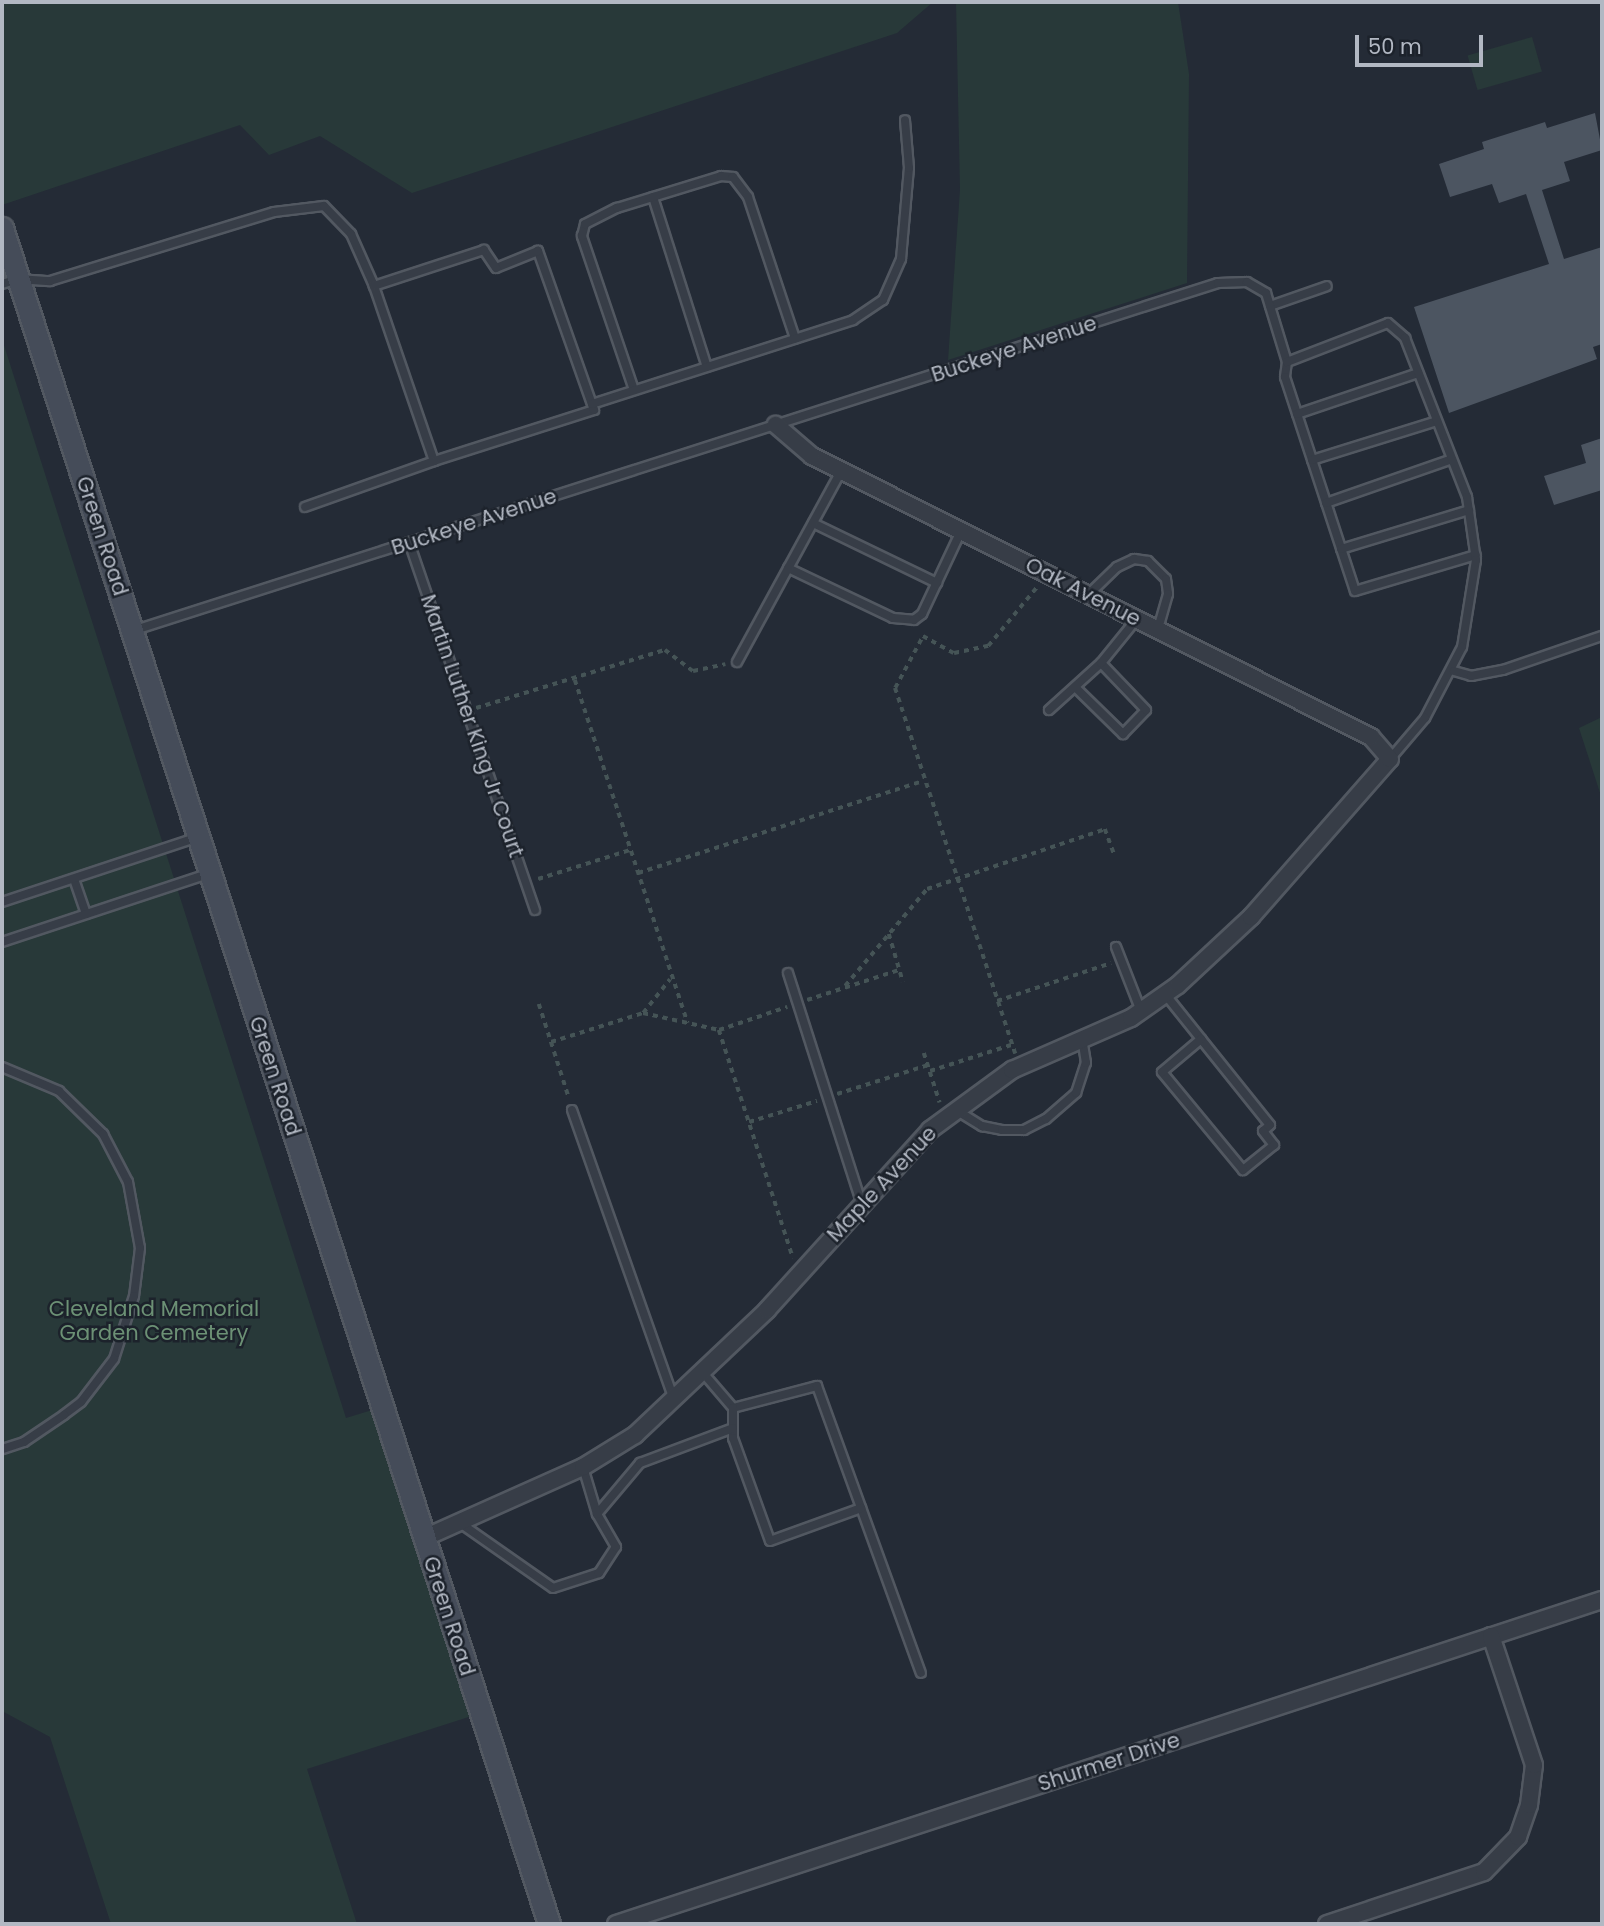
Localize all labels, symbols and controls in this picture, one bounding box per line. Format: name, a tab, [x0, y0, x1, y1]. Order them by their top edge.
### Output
scale bar	[1359, 21, 1487, 65]
text: 50 m	[1368, 32, 1422, 61]
street label: Buckeye Avenue	[928, 310, 1100, 388]
street label: Green Road	[71, 473, 133, 599]
street label: Buckeye Avenue	[388, 483, 560, 561]
street label: Oak Avenue	[1021, 552, 1145, 632]
street label: Martin Luther King Jr Court	[415, 591, 529, 861]
street label: Green Road	[244, 1013, 306, 1139]
street label: Maple Avenue	[822, 1121, 942, 1247]
park label: Cleveland Memorial Garden Cemetery	[49, 1296, 259, 1346]
street label: Green Road	[418, 1553, 480, 1679]
street label: Shurmer Drive	[1035, 1727, 1183, 1797]

